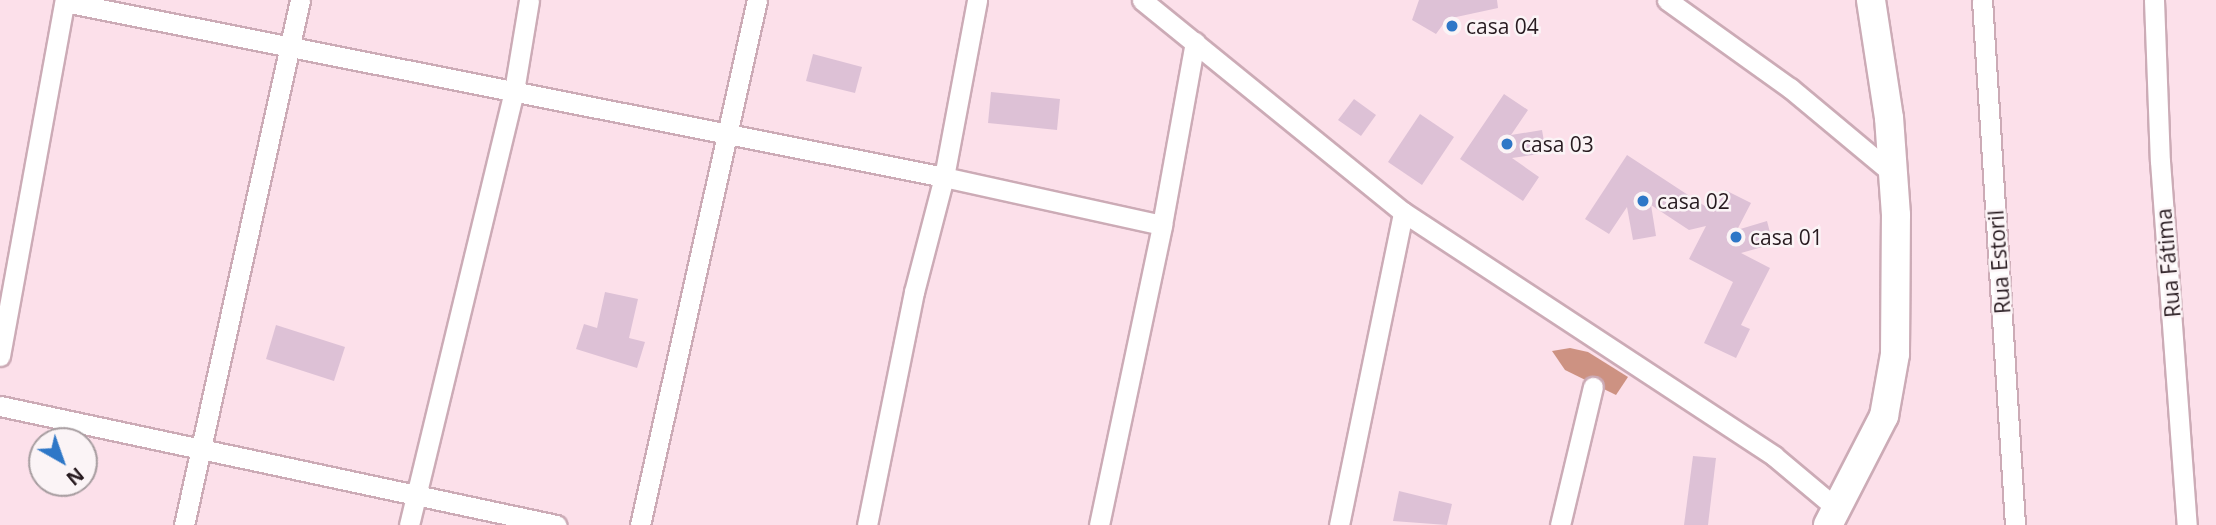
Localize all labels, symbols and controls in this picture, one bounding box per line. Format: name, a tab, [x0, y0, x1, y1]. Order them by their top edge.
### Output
place label: casa 04	[1466, 13, 1539, 39]
marker: casa 04	[1444, 18, 1460, 34]
place label: casa 03	[1521, 131, 1594, 157]
marker: casa 03	[1499, 136, 1515, 152]
place label: casa 02	[1657, 188, 1730, 214]
marker: casa 02	[1635, 193, 1651, 209]
street label: Rua Fátima	[2151, 207, 2185, 319]
street label: Rua Estoril	[1983, 209, 2015, 315]
place label: casa 01	[1750, 224, 1823, 250]
marker: casa 01	[1728, 229, 1744, 245]
north arrow	[28, 427, 98, 497]
text: N	[61, 462, 89, 491]

